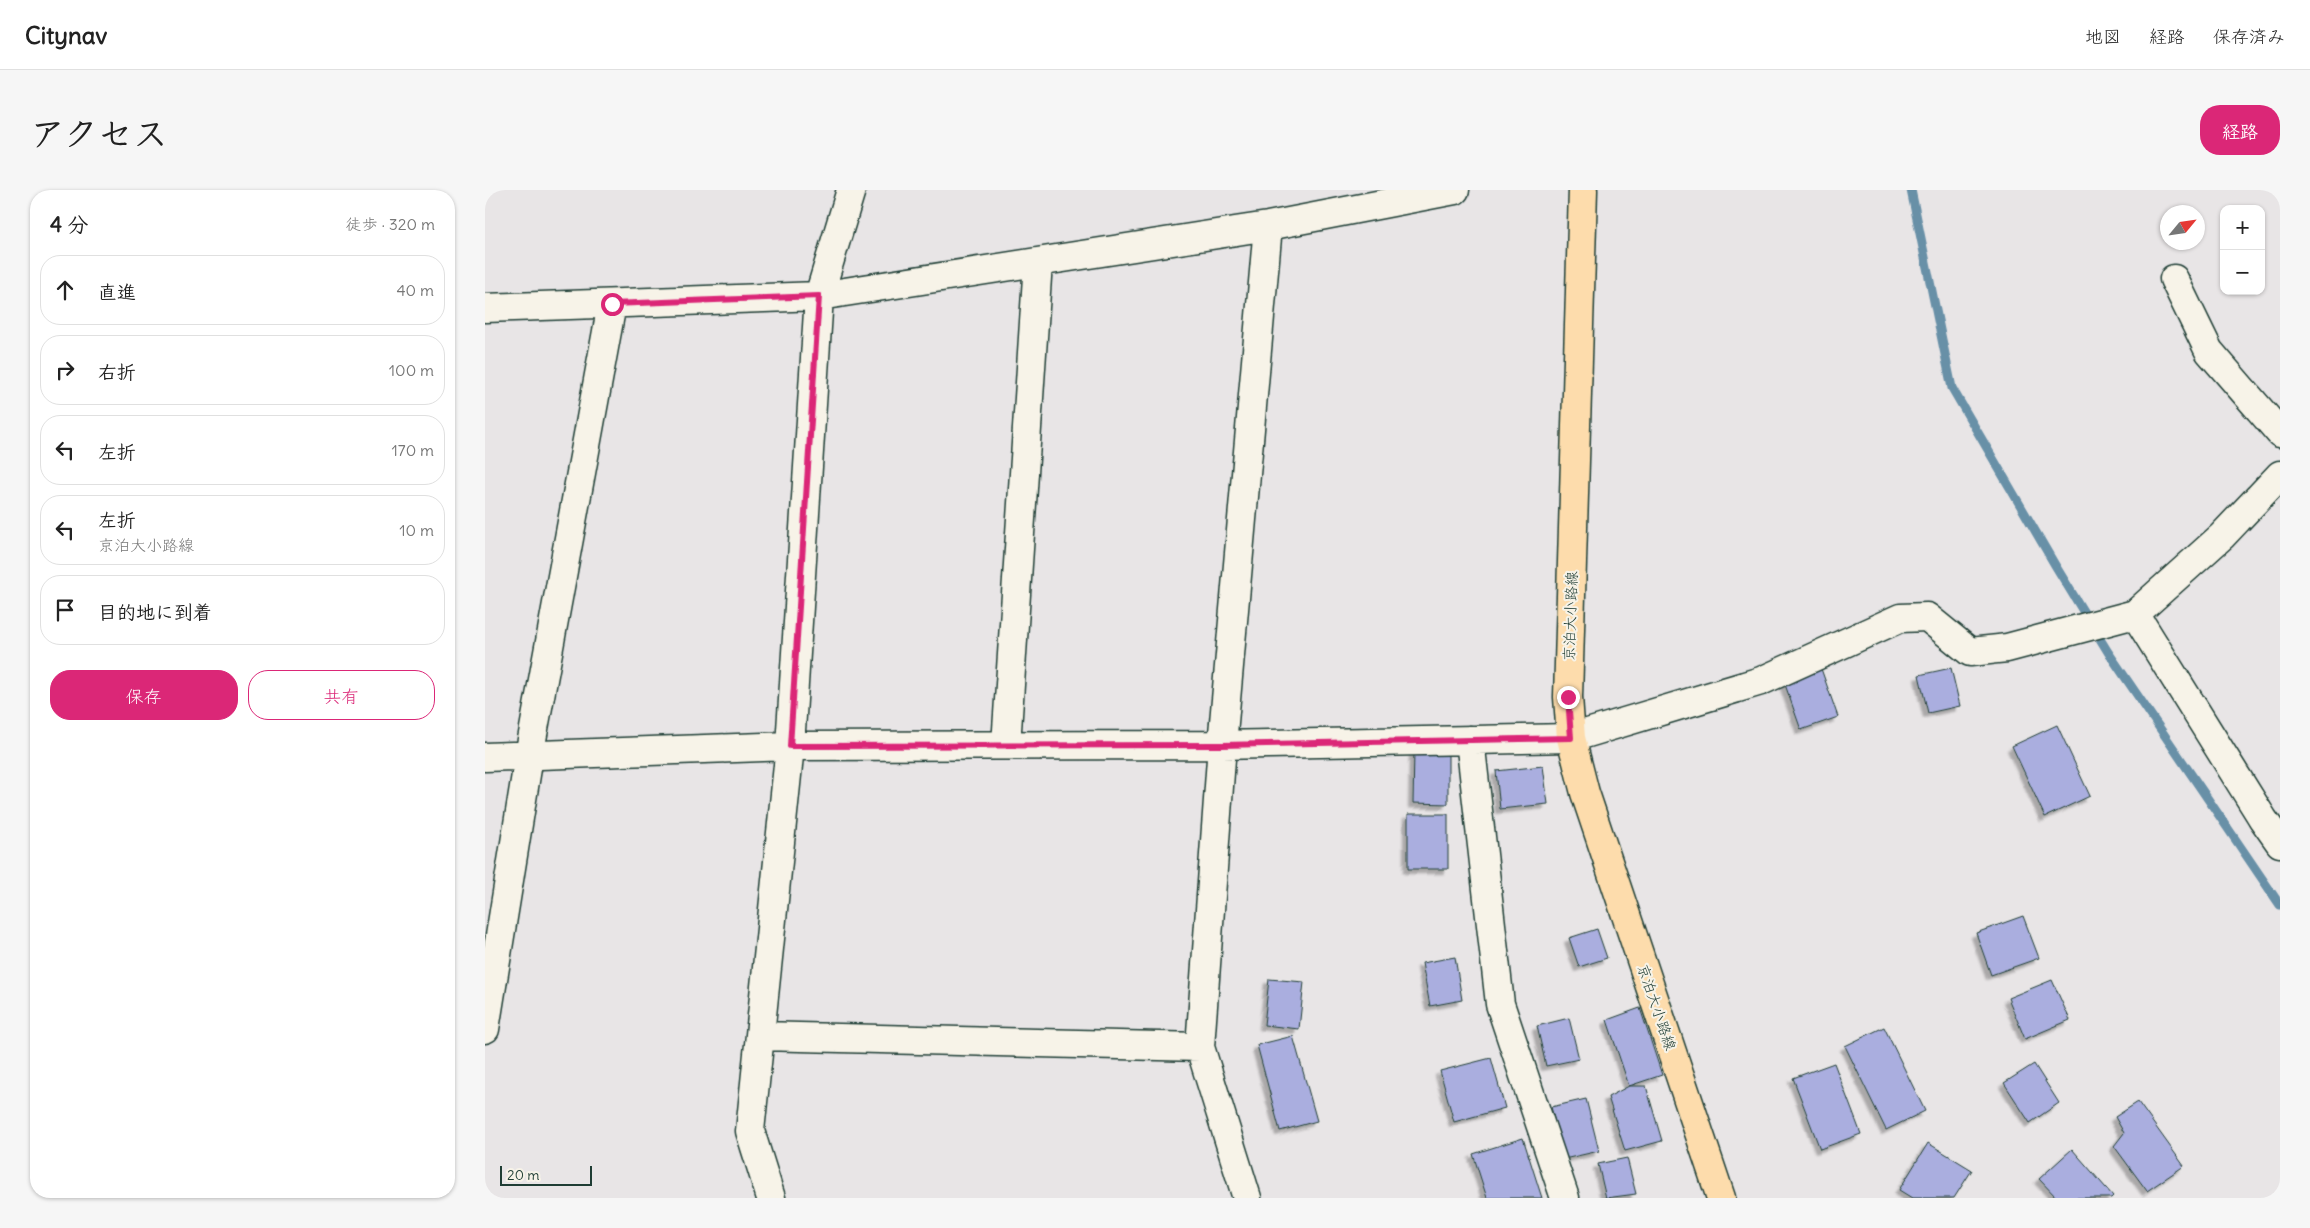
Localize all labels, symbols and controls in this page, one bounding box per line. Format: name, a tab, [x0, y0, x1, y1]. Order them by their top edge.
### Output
text: Citynav	[25, 20, 107, 50]
text: 地図	[2085, 25, 2121, 48]
text: 経路	[2149, 25, 2185, 48]
text: 保存済み	[2213, 25, 2285, 48]
button: 経路	[2200, 105, 2280, 155]
text: アクセス	[30, 111, 168, 155]
north arrow	[2160, 205, 2205, 250]
map controls	[2220, 205, 2265, 295]
button: +	[2220, 205, 2265, 250]
text: 4 分	[50, 211, 88, 238]
text: 徒歩 · 320 m	[346, 214, 435, 234]
button: −	[2220, 250, 2265, 295]
icon: ahead	[51, 276, 79, 304]
text: 直進	[98, 280, 136, 304]
text: 40 m	[396, 280, 434, 300]
route start	[601, 293, 624, 316]
icon: right	[51, 356, 79, 384]
text: 右折	[98, 360, 136, 384]
text: 100 m	[389, 360, 434, 380]
icon: left	[51, 436, 79, 464]
text: 左折	[98, 440, 136, 464]
text: 170 m	[391, 440, 434, 460]
text: 左折	[98, 508, 136, 532]
icon: left	[51, 516, 79, 544]
text: 10 m	[399, 520, 434, 540]
text: 京泊大小路線	[98, 535, 194, 555]
street label: 京泊大小路線	[1559, 571, 1581, 661]
icon: arrive	[51, 596, 79, 624]
text: 目的地に到着	[98, 600, 212, 624]
button: 保存	[50, 670, 238, 720]
button: 共有	[248, 670, 435, 720]
route end	[1557, 686, 1580, 709]
street label: 京泊大小路線	[1633, 961, 1681, 1053]
scale bar	[500, 1163, 593, 1186]
text: 20 m	[507, 1166, 540, 1184]

